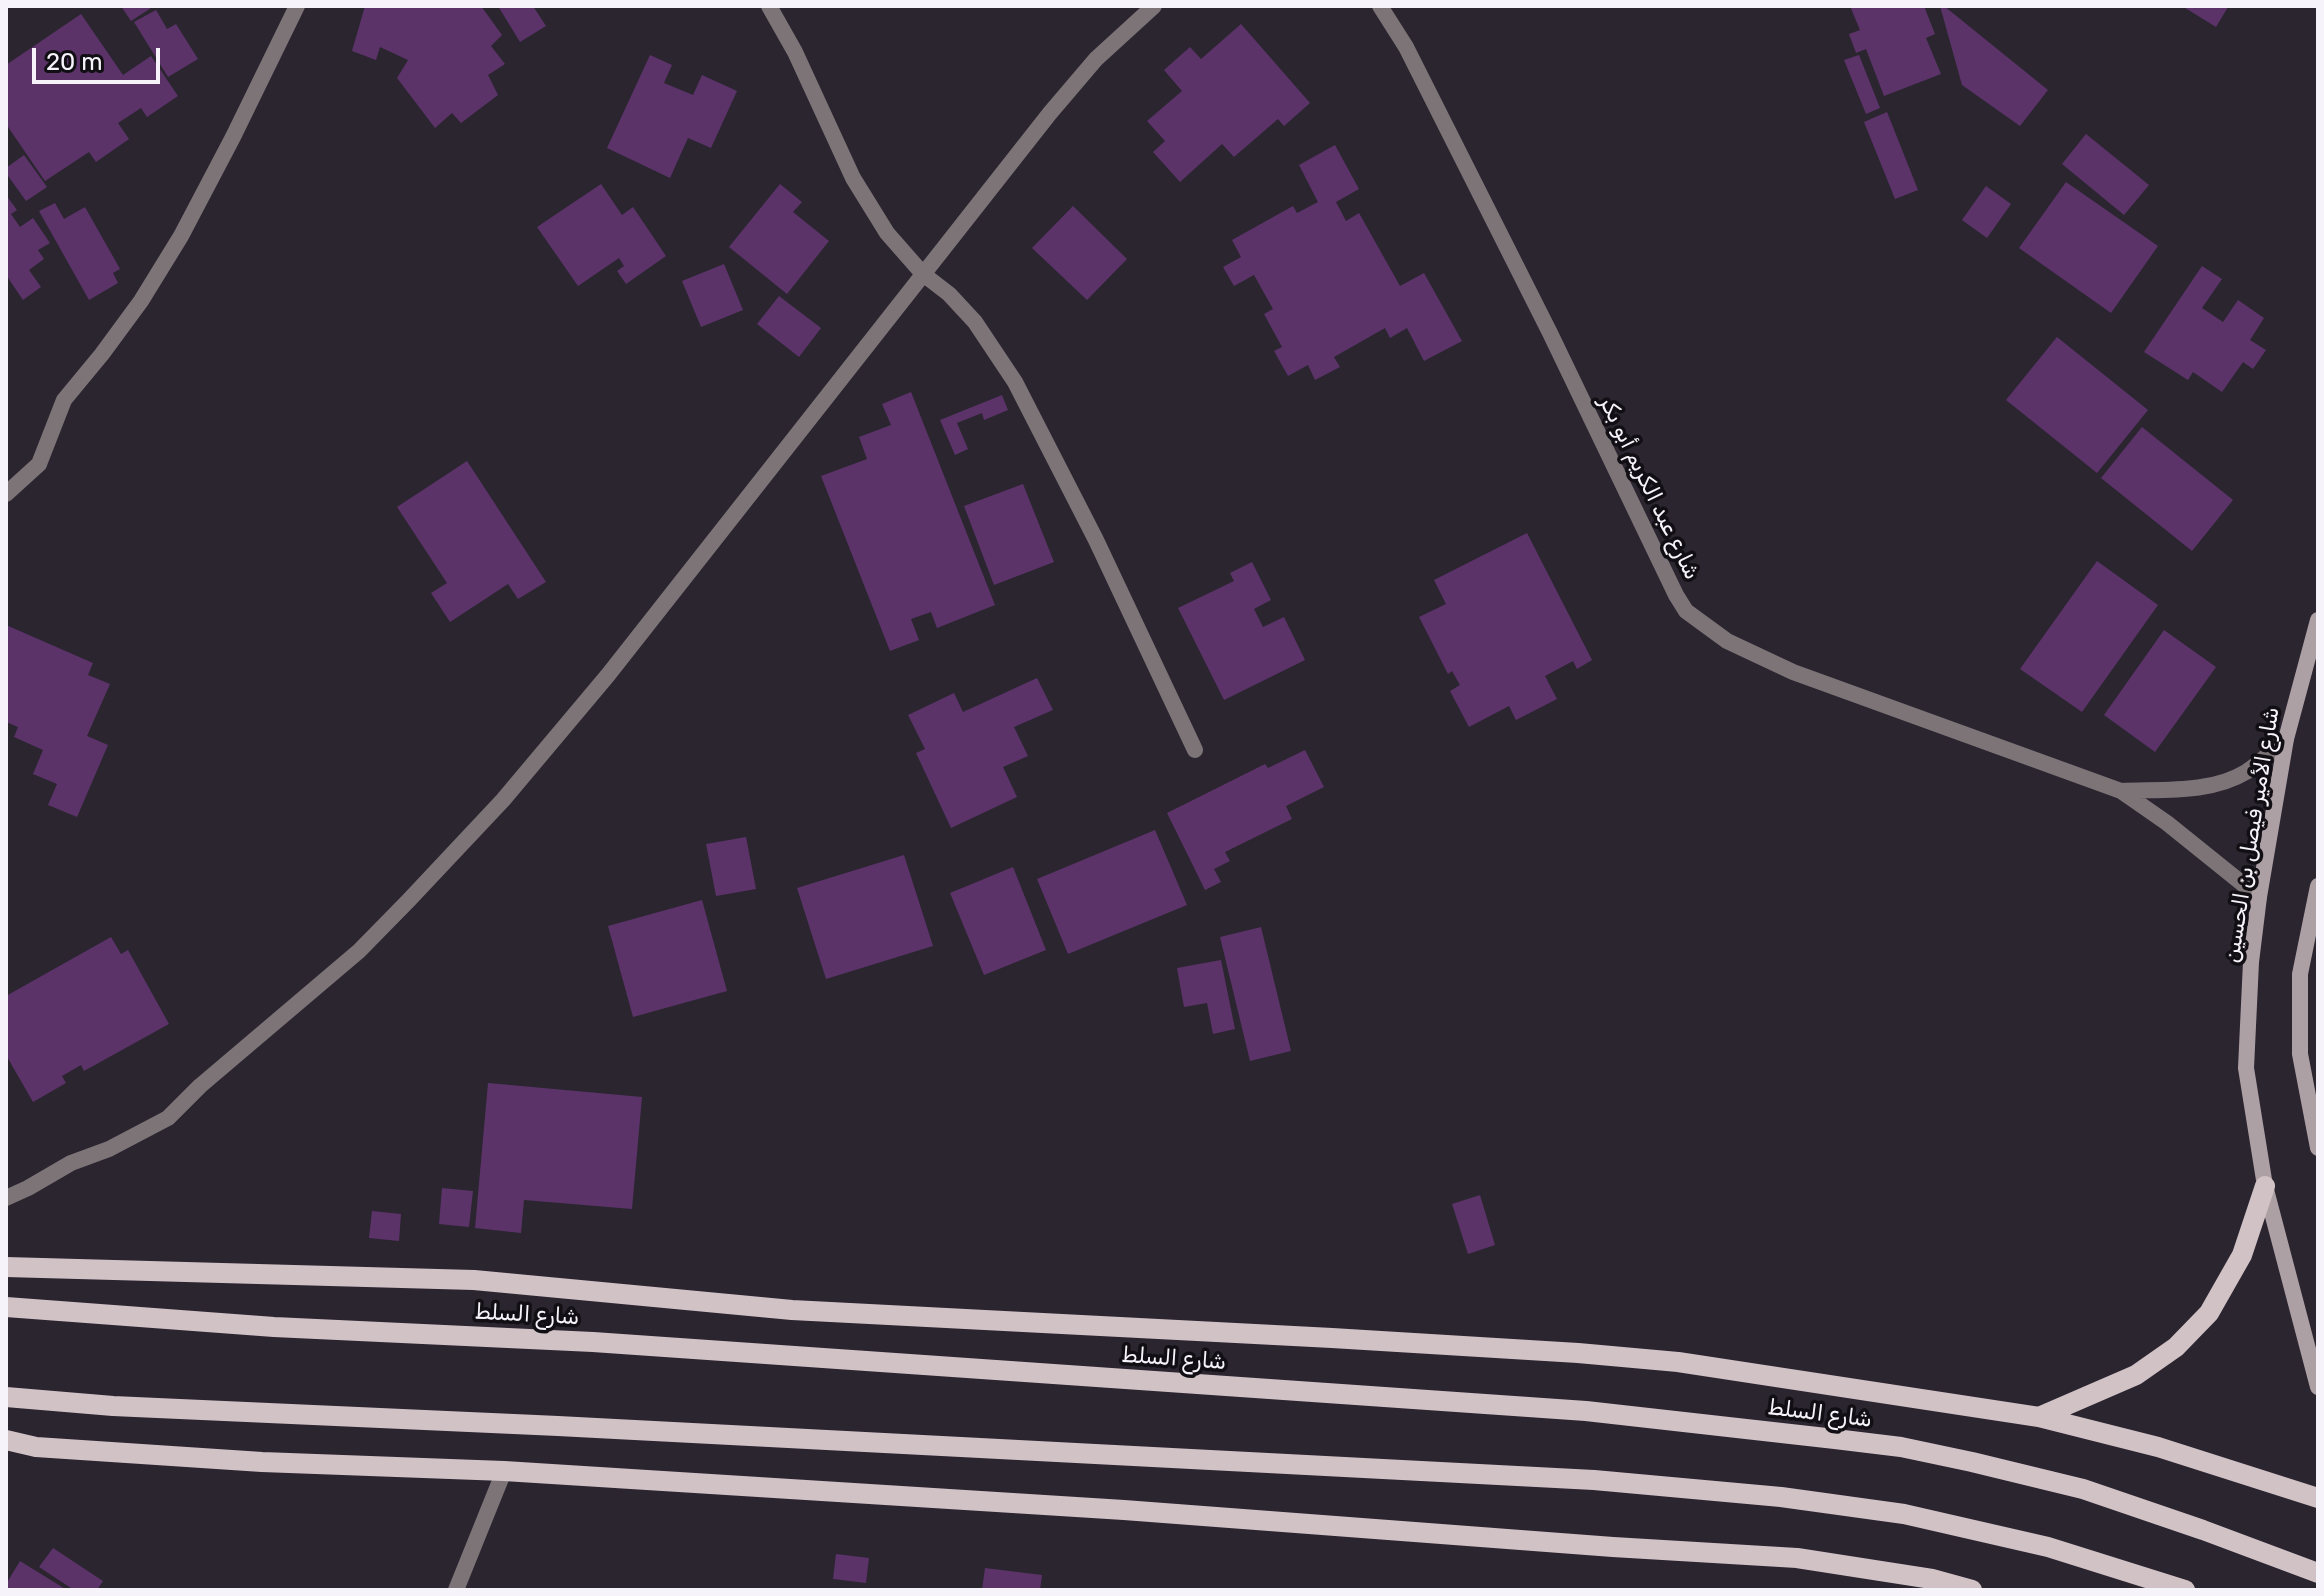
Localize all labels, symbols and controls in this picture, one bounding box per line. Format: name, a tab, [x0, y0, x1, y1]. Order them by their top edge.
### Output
scale bar	[36, 32, 164, 82]
text: 20 m	[46, 48, 103, 76]
street label: شارع عبد الكريم أبو بكر	[1593, 392, 1705, 584]
street label: شارع الأمير فيصل بن الحسين	[2219, 705, 2285, 965]
street label: شارع السلط	[474, 1299, 580, 1331]
street label: شارع السلط	[1121, 1342, 1227, 1376]
street label: شارع السلط	[1766, 1395, 1874, 1433]

